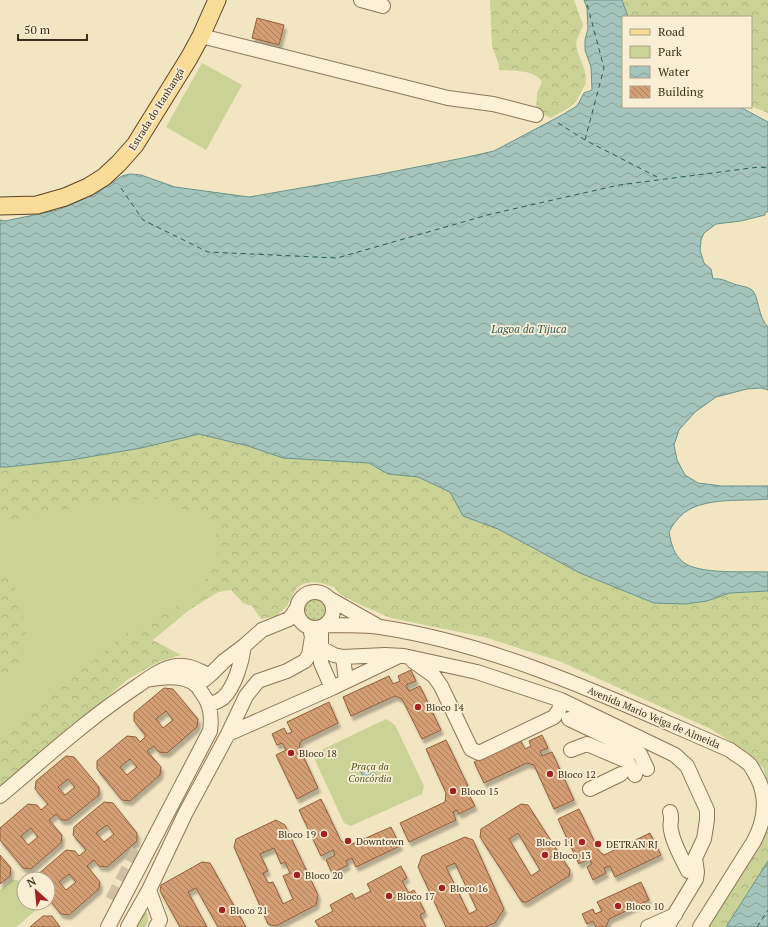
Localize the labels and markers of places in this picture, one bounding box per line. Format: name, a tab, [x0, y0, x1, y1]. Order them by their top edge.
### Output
place label: Bloco 14	[426, 701, 464, 714]
marker: Bloco 14	[413, 702, 423, 712]
place label: Bloco 18	[299, 747, 337, 760]
marker: Bloco 18	[286, 748, 296, 758]
place label: Bloco 12	[558, 768, 596, 781]
marker: Bloco 12	[545, 769, 555, 779]
place label: Bloco 15	[461, 785, 499, 798]
marker: Bloco 15	[448, 786, 458, 796]
place label: Bloco 19	[278, 828, 316, 841]
marker: Bloco 19	[319, 829, 329, 839]
place label: Downtown	[356, 835, 404, 848]
marker: Downtown	[343, 836, 353, 846]
place label: Bloco 11	[536, 836, 574, 849]
marker: Bloco 11	[577, 837, 587, 847]
place label: DETRAN RJ	[606, 838, 658, 851]
marker: DETRAN RJ	[593, 839, 603, 849]
place label: Bloco 13	[553, 849, 591, 862]
marker: Bloco 13	[540, 850, 550, 860]
place label: Bloco 20	[305, 869, 343, 882]
marker: Bloco 20	[292, 870, 302, 880]
place label: Bloco 16	[450, 882, 488, 895]
marker: Bloco 16	[437, 883, 447, 893]
place label: Bloco 17	[397, 890, 435, 903]
marker: Bloco 17	[384, 891, 394, 901]
place label: Bloco 10	[626, 900, 664, 913]
marker: Bloco 10	[613, 901, 623, 911]
place label: Bloco 21	[230, 904, 268, 917]
marker: Bloco 21	[217, 905, 227, 915]

